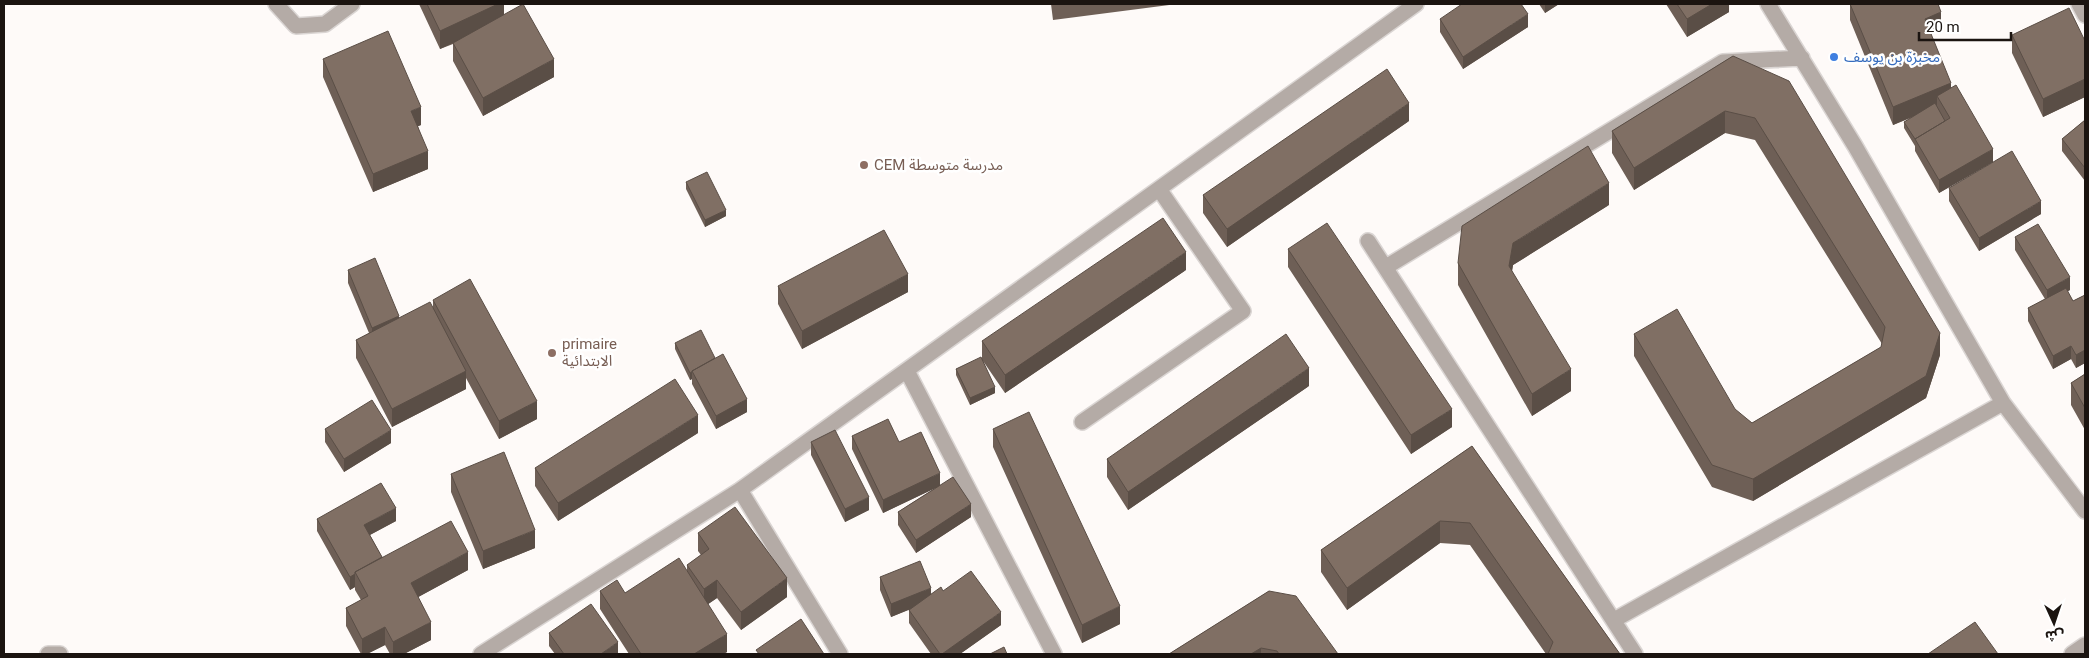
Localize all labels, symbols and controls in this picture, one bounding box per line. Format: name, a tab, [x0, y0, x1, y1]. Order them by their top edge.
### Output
scale bar	[1919, 10, 2012, 42]
text: 20 m	[1926, 18, 1960, 36]
place label: مخبزة بن یوسف	[1844, 48, 1940, 66]
marker: مخبزة بن یوسف	[1828, 51, 1840, 63]
place label: CEM مدرسة متوسطة	[874, 156, 1003, 174]
marker: CEM مدرسة متوسطة	[858, 159, 870, 171]
place label: primaire الابتدائية	[562, 335, 617, 370]
marker: primaire الابتدائية	[546, 347, 558, 359]
north arrow	[2029, 598, 2079, 648]
text: ش	[2045, 627, 2065, 644]

